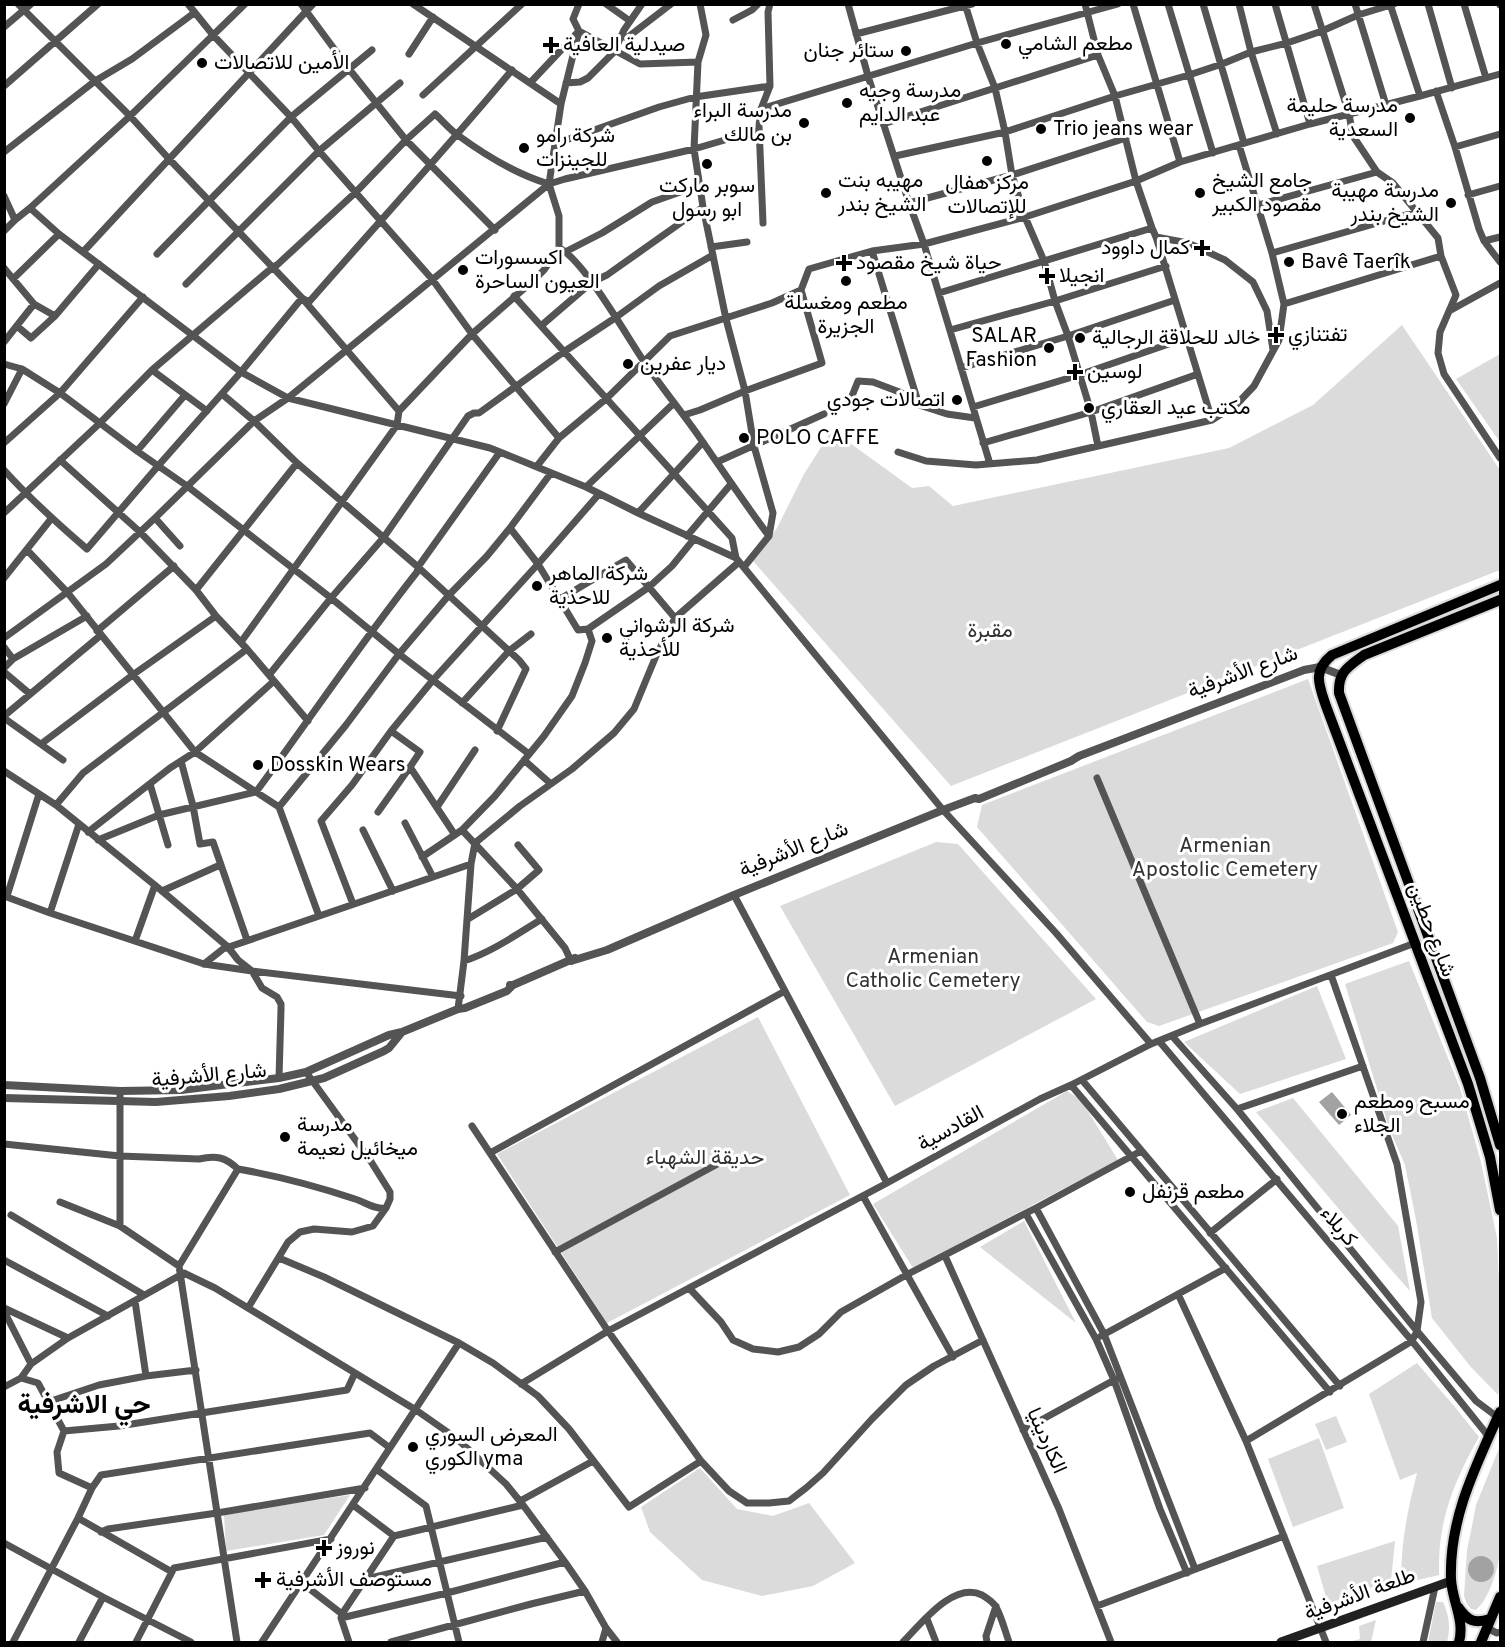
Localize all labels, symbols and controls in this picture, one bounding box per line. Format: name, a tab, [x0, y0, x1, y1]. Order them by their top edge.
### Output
place label: مطعم الشامي	[1018, 31, 1133, 60]
place label: صيدلية العافية	[563, 32, 685, 59]
marker: مطعم الشامي	[999, 37, 1013, 51]
marker: صيدلية العافية	[544, 38, 558, 52]
place label: ستائر جنان	[804, 38, 894, 65]
marker: ستائر جنان	[899, 44, 913, 58]
place label: الأمين للاتصالات	[214, 50, 349, 77]
marker: الأمين للاتصالات	[195, 56, 209, 70]
place label: مدرسة وجيه عبد الدايم	[859, 78, 961, 129]
place label: مدرسة حليمة السعدية	[1286, 93, 1398, 144]
marker: مدرسة وجيه عبد الدايم	[840, 96, 854, 110]
place label: مدرسة البراء بن مالك	[693, 98, 792, 149]
marker: مدرسة حليمة السعدية	[1403, 111, 1417, 125]
marker: مدرسة البراء بن مالك	[797, 116, 811, 130]
place label: Trio jeans wear	[1053, 116, 1193, 143]
marker: Trio jeans wear	[1034, 122, 1048, 136]
place label: شركة رامو للجينزات	[536, 123, 615, 174]
marker: شركة رامو للجينزات	[517, 141, 531, 155]
marker: مركز هفال للإتصالات	[980, 154, 994, 168]
marker: سوبر ماركت ابو رسول	[700, 157, 714, 171]
place label: مهيبه بنت الشيخ بندر	[837, 168, 926, 219]
place label: جامع الشيخ مقصود الكبير	[1211, 168, 1321, 219]
place label: مركز هفال للإتصالات	[945, 170, 1029, 221]
place label: سوبر ماركت ابو رسول	[659, 173, 755, 224]
place label: مدرسة مهيبة الشيخ بندر	[1331, 178, 1439, 229]
marker: مهيبه بنت الشيخ بندر	[819, 186, 833, 200]
marker: جامع الشيخ مقصود الكبير	[1193, 186, 1207, 200]
marker: مدرسة مهيبة الشيخ بندر	[1444, 196, 1458, 210]
place label: كمال داوود	[1101, 235, 1190, 262]
marker: كمال داوود	[1195, 241, 1209, 255]
place label: اكسسورات العيون الساحرة	[475, 245, 600, 296]
place label: Bavê Taerîk	[1301, 249, 1411, 276]
place label: حياة شيخ مقصود	[856, 250, 1002, 277]
marker: Bavê Taerîk	[1282, 255, 1296, 269]
marker: حياة شيخ مقصود	[837, 256, 851, 270]
marker: اكسسورات العيون الساحرة	[456, 263, 470, 277]
place label: انجيلا	[1059, 263, 1104, 290]
marker: انجيلا	[1040, 269, 1054, 283]
marker: مطعم ومغسلة الجزيرة	[839, 274, 853, 288]
place label: مطعم ومغسلة الجزيرة	[784, 290, 908, 341]
place label: تفتنازي	[1288, 322, 1348, 351]
place label: SALAR Fashion	[965, 323, 1037, 374]
place label: خالد للحلاقة الرجالية	[1092, 325, 1260, 352]
marker: تفتنازي	[1269, 328, 1283, 342]
marker: خالد للحلاقة الرجالية	[1073, 331, 1087, 345]
marker: SALAR Fashion	[1042, 341, 1056, 355]
place label: ديار عفرين	[640, 351, 726, 378]
marker: ديار عفرين	[621, 357, 635, 371]
place label: لوسين	[1087, 359, 1142, 386]
marker: لوسين	[1068, 365, 1082, 379]
place label: اتصالات جودي	[827, 387, 945, 416]
marker: اتصالات جودي	[950, 393, 964, 407]
place label: مكتب عيد العقاري	[1101, 395, 1250, 424]
marker: مكتب عيد العقاري	[1082, 401, 1096, 415]
place label: POLO CAFFE	[756, 425, 880, 452]
marker: POLO CAFFE	[737, 431, 751, 445]
place label: شركة الماهر للاحذية	[548, 561, 648, 612]
marker: شركة الماهر للاحذية	[530, 579, 544, 593]
place label: شركة الرشواني للأحذية	[619, 613, 735, 664]
park label: مقبرة	[967, 618, 1013, 645]
marker: شركة الرشواني للأحذية	[600, 631, 614, 645]
street label: شارع الأشرفية	[1184, 641, 1302, 705]
place label: Dosskin Wears	[270, 752, 406, 779]
marker: Dosskin Wears	[251, 758, 265, 772]
street label: شارع الأشرفية	[735, 816, 853, 884]
park label: Armenian Apostolic Cemetery	[1132, 833, 1318, 884]
street label: شارع حطين	[1401, 879, 1461, 981]
park label: Armenian Catholic Cemetery	[845, 944, 1021, 995]
street label: شارع الأشرفية	[150, 1058, 268, 1094]
place label: مسبح ومطعم الجلاء	[1354, 1089, 1470, 1140]
street label: القادسية	[913, 1100, 989, 1158]
marker: مسبح ومطعم الجلاء	[1335, 1107, 1349, 1121]
place label: مدرسة ميخائيل نعيمة	[297, 1112, 418, 1163]
marker: مدرسة ميخائيل نعيمة	[278, 1130, 292, 1144]
park label: حديقة الشهباء	[646, 1145, 764, 1172]
place label: مطعم قرنفل	[1142, 1179, 1244, 1206]
marker: مطعم قرنفل	[1123, 1185, 1137, 1199]
street label: كربلاء	[1313, 1201, 1363, 1253]
district label: حي الاشرفية	[17, 1389, 151, 1426]
street label: الكاردينيا	[1020, 1404, 1072, 1478]
place label: المعرض السوري الكوري yma	[425, 1422, 558, 1475]
marker: المعرض السوري الكوري yma	[406, 1440, 420, 1454]
place label: نوروز	[335, 1535, 375, 1562]
marker: نوروز	[317, 1541, 331, 1555]
street label: طلعة الأشرفية	[1301, 1562, 1419, 1628]
place label: مستوصف الأشرفية	[276, 1567, 432, 1594]
marker: مستوصف الأشرفية	[254, 1571, 272, 1589]

